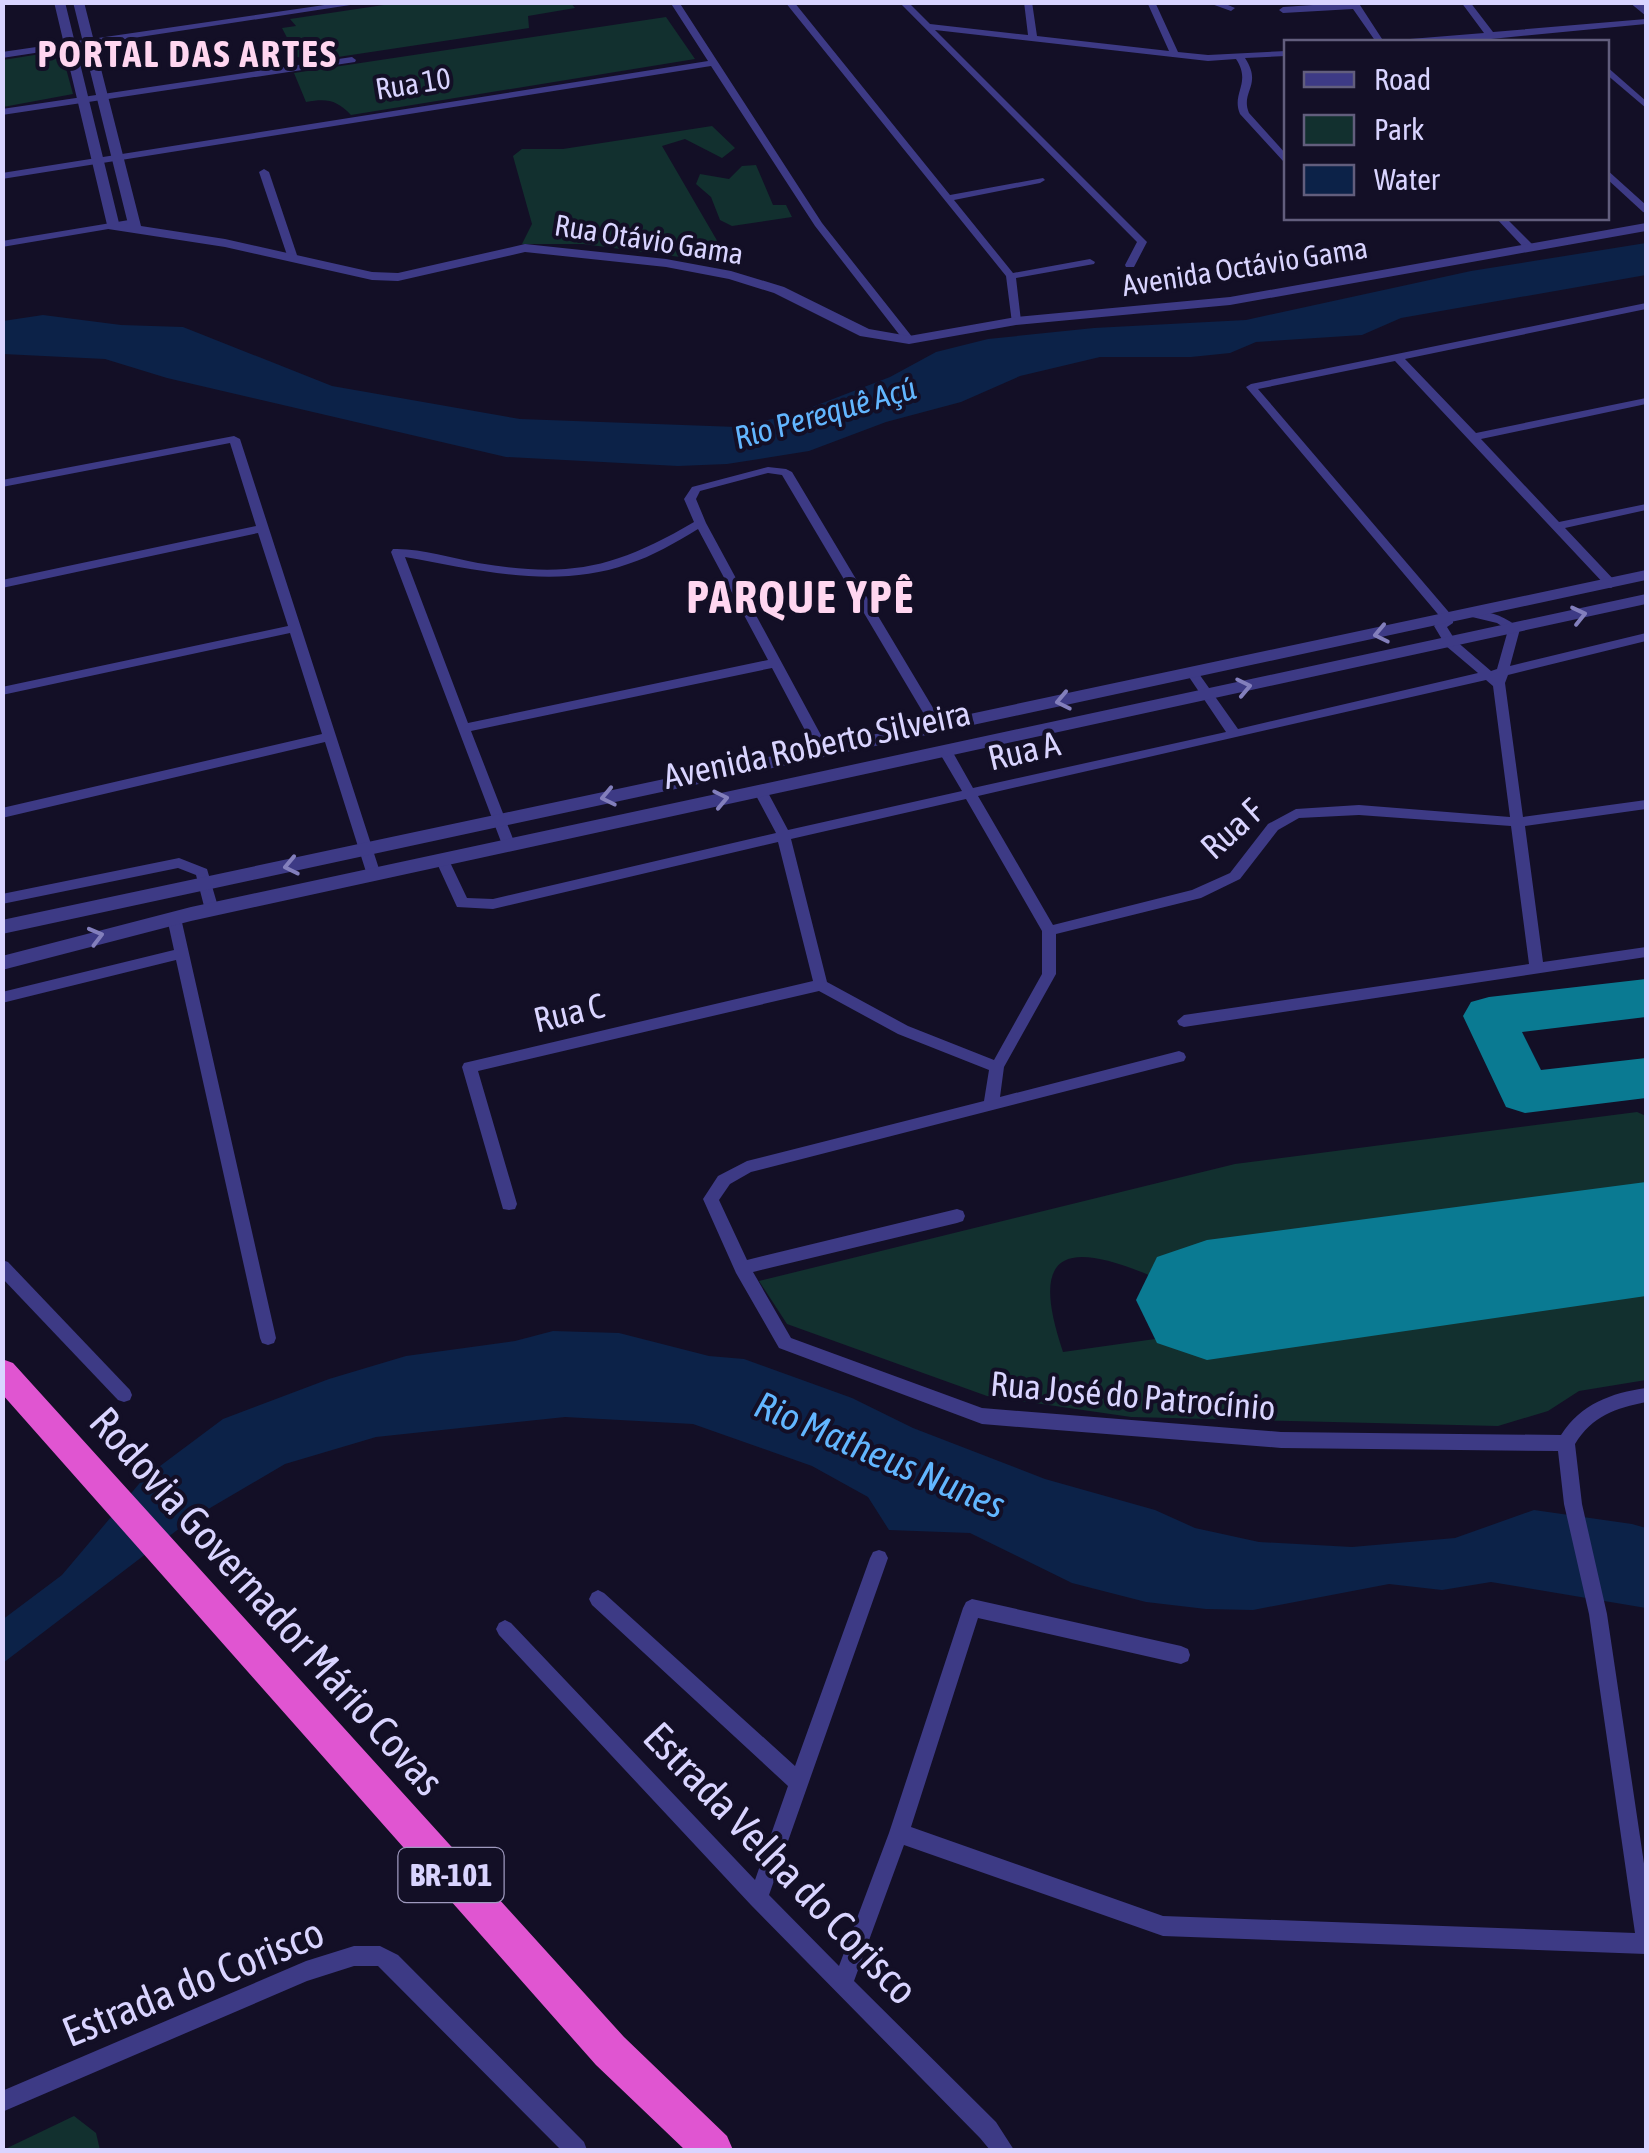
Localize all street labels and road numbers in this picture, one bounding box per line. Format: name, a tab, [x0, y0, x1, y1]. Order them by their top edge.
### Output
street label: Rua 10	[373, 60, 453, 106]
street label: Rua Otávio Gama	[552, 207, 746, 271]
street label: Avenida Octávio Gama	[1120, 230, 1370, 302]
street label: Avenida Roberto Silveira	[660, 692, 974, 796]
street label: Rua A	[984, 722, 1064, 778]
street label: Rua F	[1192, 790, 1271, 866]
street label: Rua C	[530, 984, 608, 1040]
street label: Rua José do Patrocínio	[989, 1363, 1277, 1427]
street label: Rodovia Governador Mário Covas	[80, 1397, 454, 1805]
street label: Estrada Velha do Corisco	[634, 1712, 928, 2014]
road number: BR-101	[398, 1848, 504, 1902]
street label: Estrada do Corisco	[55, 1908, 331, 2056]

